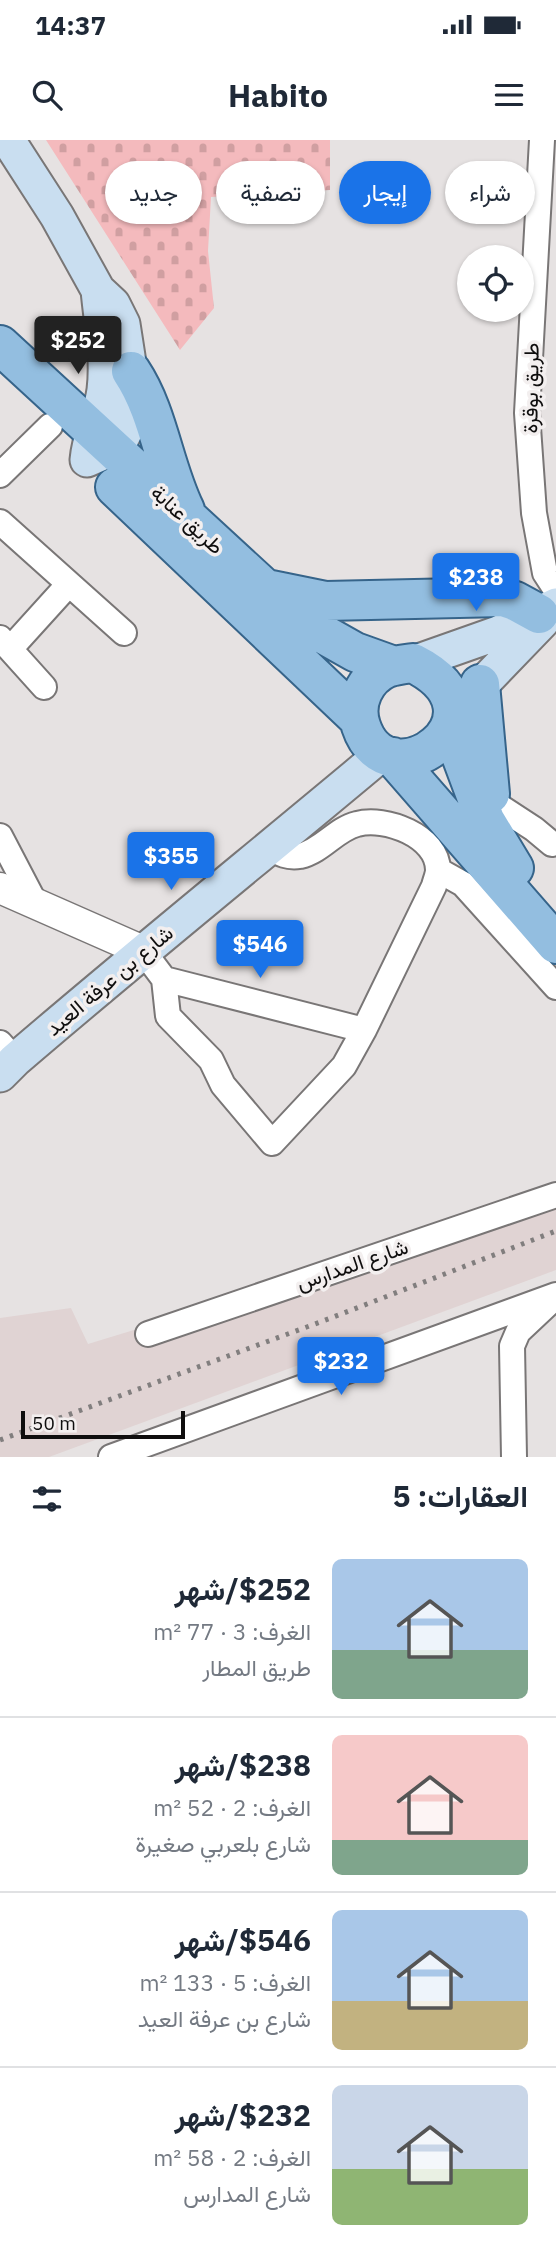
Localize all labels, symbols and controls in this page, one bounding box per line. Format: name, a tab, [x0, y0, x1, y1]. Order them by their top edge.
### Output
text: 14:37	[35, 8, 106, 42]
text: Habito	[228, 74, 328, 116]
icon: search	[28, 76, 66, 114]
icon: menu	[490, 76, 528, 114]
chip: جديد	[105, 161, 202, 224]
chip: تصفية	[216, 161, 325, 224]
chip: إيجار	[339, 161, 431, 224]
chip: شراء	[445, 161, 535, 224]
map controls	[457, 245, 534, 322]
button: locate	[457, 245, 534, 322]
pin: $252	[37, 316, 119, 376]
text: $252	[50, 324, 106, 354]
street label: طريق بوقرة	[515, 342, 545, 434]
street label: طريق عنابة	[146, 478, 230, 560]
pin: $238	[435, 554, 517, 613]
text: $238	[448, 561, 504, 591]
pin: $355	[130, 832, 212, 892]
text: $355	[143, 840, 199, 870]
street label: شارع بن عرفة العيد	[39, 918, 179, 1042]
pin: $546	[219, 920, 301, 980]
text: $546	[232, 928, 288, 958]
street label: شارع المدارس	[292, 1232, 412, 1297]
pin: $232	[300, 1338, 382, 1397]
text: $232	[313, 1345, 369, 1375]
scale bar	[21, 1408, 186, 1440]
text: 50 m	[32, 1411, 76, 1435]
text: العقارات: 5	[392, 1476, 528, 1515]
icon: filters	[28, 1480, 66, 1518]
text: $252/شهر	[174, 1569, 311, 1608]
icon: home	[388, 1587, 472, 1671]
text: الغرف: 3 · 77 m²	[153, 1616, 311, 1646]
text: طريق المطار	[202, 1652, 311, 1682]
text: $238/شهر	[174, 1745, 311, 1784]
icon: home	[388, 1763, 472, 1847]
text: الغرف: 2 · 52 m²	[153, 1792, 311, 1822]
text: شارع بلعربي صغيرة	[135, 1828, 311, 1858]
text: $546/شهر	[174, 1920, 311, 1959]
icon: home	[388, 1938, 472, 2022]
text: الغرف: 5 · 133 m²	[139, 1967, 311, 1997]
text: شارع بن عرفة العيد	[138, 2003, 311, 2033]
text: $232/شهر	[174, 2095, 311, 2134]
icon: home	[388, 2113, 472, 2197]
text: الغرف: 2 · 58 m²	[153, 2142, 311, 2172]
text: شارع المدارس	[183, 2178, 311, 2208]

